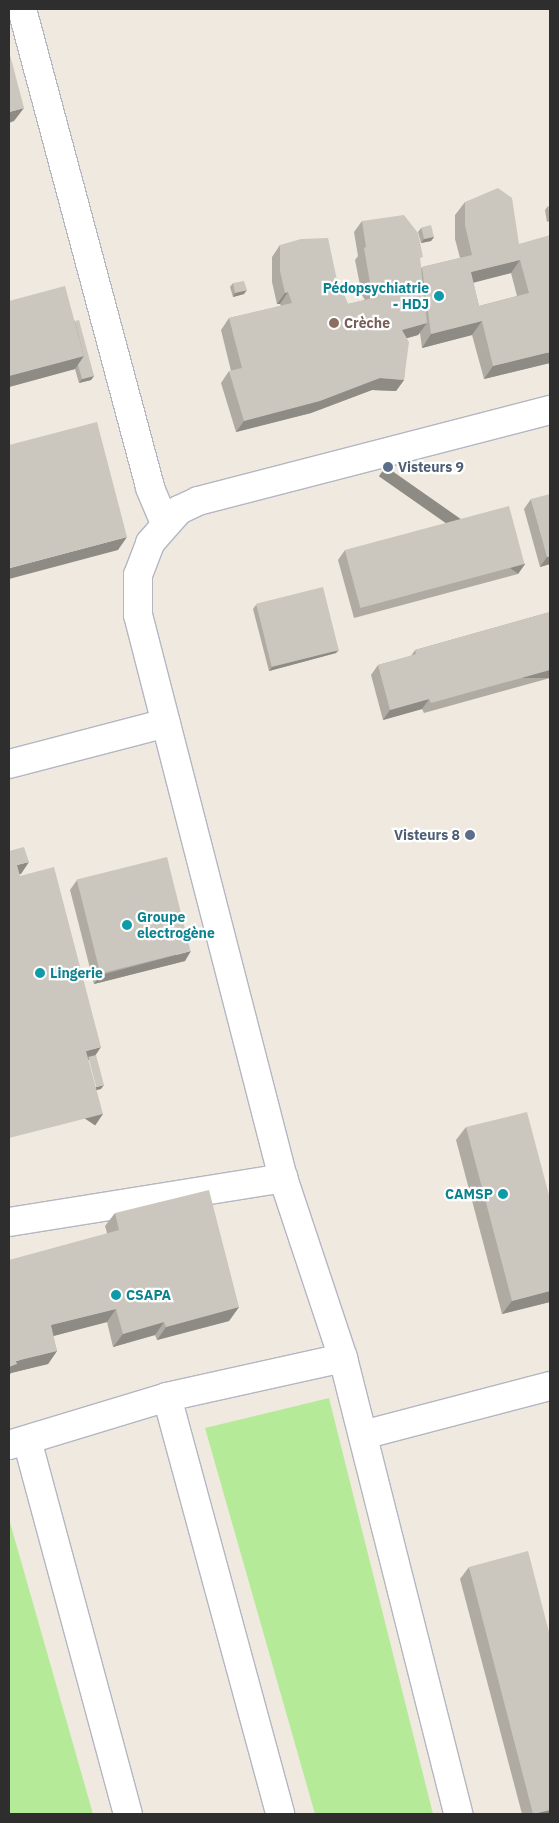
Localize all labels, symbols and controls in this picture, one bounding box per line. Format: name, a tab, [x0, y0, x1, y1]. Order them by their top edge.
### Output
place label: Pédopsychiatrie - HDJ	[323, 280, 429, 312]
marker: Pédopsychiatrie - HDJ	[433, 290, 445, 302]
place label: Crèche	[344, 315, 390, 331]
marker: Crèche	[328, 317, 340, 329]
place label: Visteurs 9	[398, 459, 464, 475]
marker: Visteurs 9	[382, 461, 394, 473]
place label: Visteurs 8	[394, 827, 460, 843]
marker: Visteurs 8	[464, 829, 476, 841]
place label: Groupe electrogène	[137, 909, 215, 942]
marker: Groupe electrogène	[121, 919, 133, 931]
place label: Lingerie	[50, 965, 103, 981]
marker: Lingerie	[34, 967, 46, 979]
place label: CAMSP	[445, 1186, 493, 1202]
marker: CAMSP	[497, 1188, 509, 1200]
place label: CSAPA	[126, 1287, 171, 1303]
marker: CSAPA	[110, 1289, 122, 1301]

